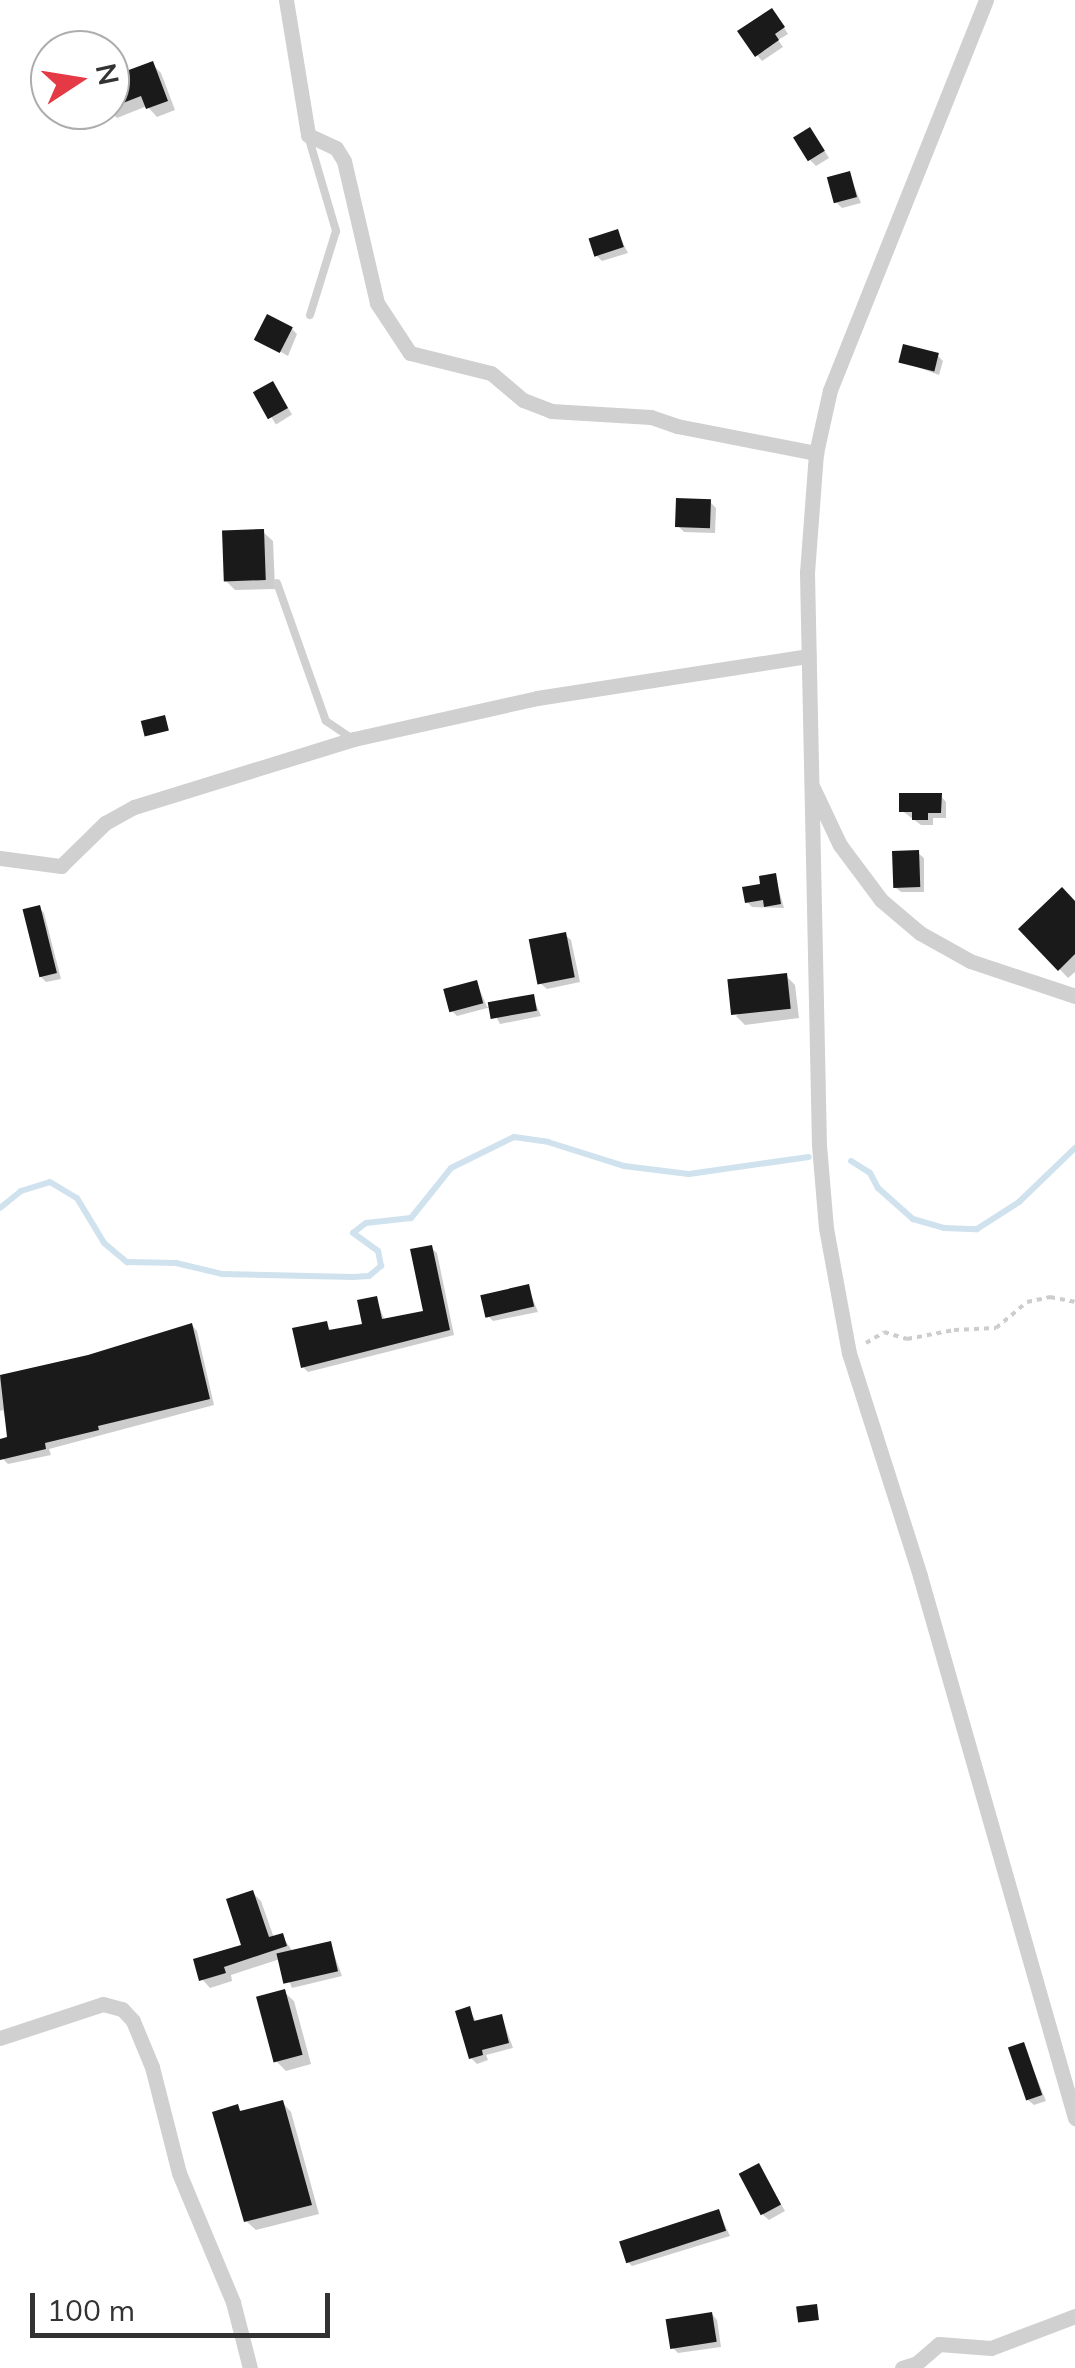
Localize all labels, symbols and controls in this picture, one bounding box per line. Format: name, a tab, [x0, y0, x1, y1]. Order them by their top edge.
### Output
north arrow	[30, 30, 130, 130]
text: N	[89, 60, 127, 88]
scale bar	[35, 2273, 335, 2335]
text: 100 m	[47, 2291, 135, 2329]

